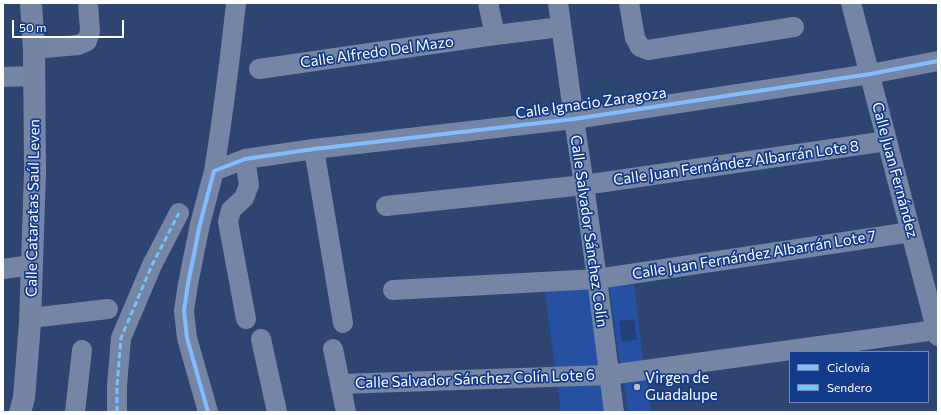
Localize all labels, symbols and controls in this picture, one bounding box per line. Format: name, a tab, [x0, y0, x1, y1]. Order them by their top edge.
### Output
scale bar	[14, 12, 126, 38]
text: 50 m	[19, 20, 47, 34]
street label: Calle Alfredo Del Mazo	[299, 32, 455, 72]
street label: Calle Ignacio Zaragoza	[514, 83, 668, 123]
street label: Calle Juan Fernández	[868, 100, 922, 240]
street label: Calle Cataratas Saúl Leven	[22, 119, 44, 297]
street label: Calle Salvador Sánchez Colín	[567, 134, 611, 328]
street label: Calle Juan Fernández Albarrán Lote 8	[612, 137, 860, 189]
street label: Calle Juan Fernández Albarrán Lote 7	[631, 227, 877, 283]
legend	[789, 351, 929, 403]
text: Ciclovía	[827, 360, 870, 374]
street label: Calle Salvador Sánchez Colín Lote 6	[355, 366, 595, 392]
place label: Virgen de Guadalupe	[645, 369, 718, 404]
text: Sendero	[827, 380, 872, 394]
marker: Virgen de Guadalupe	[632, 382, 642, 392]

